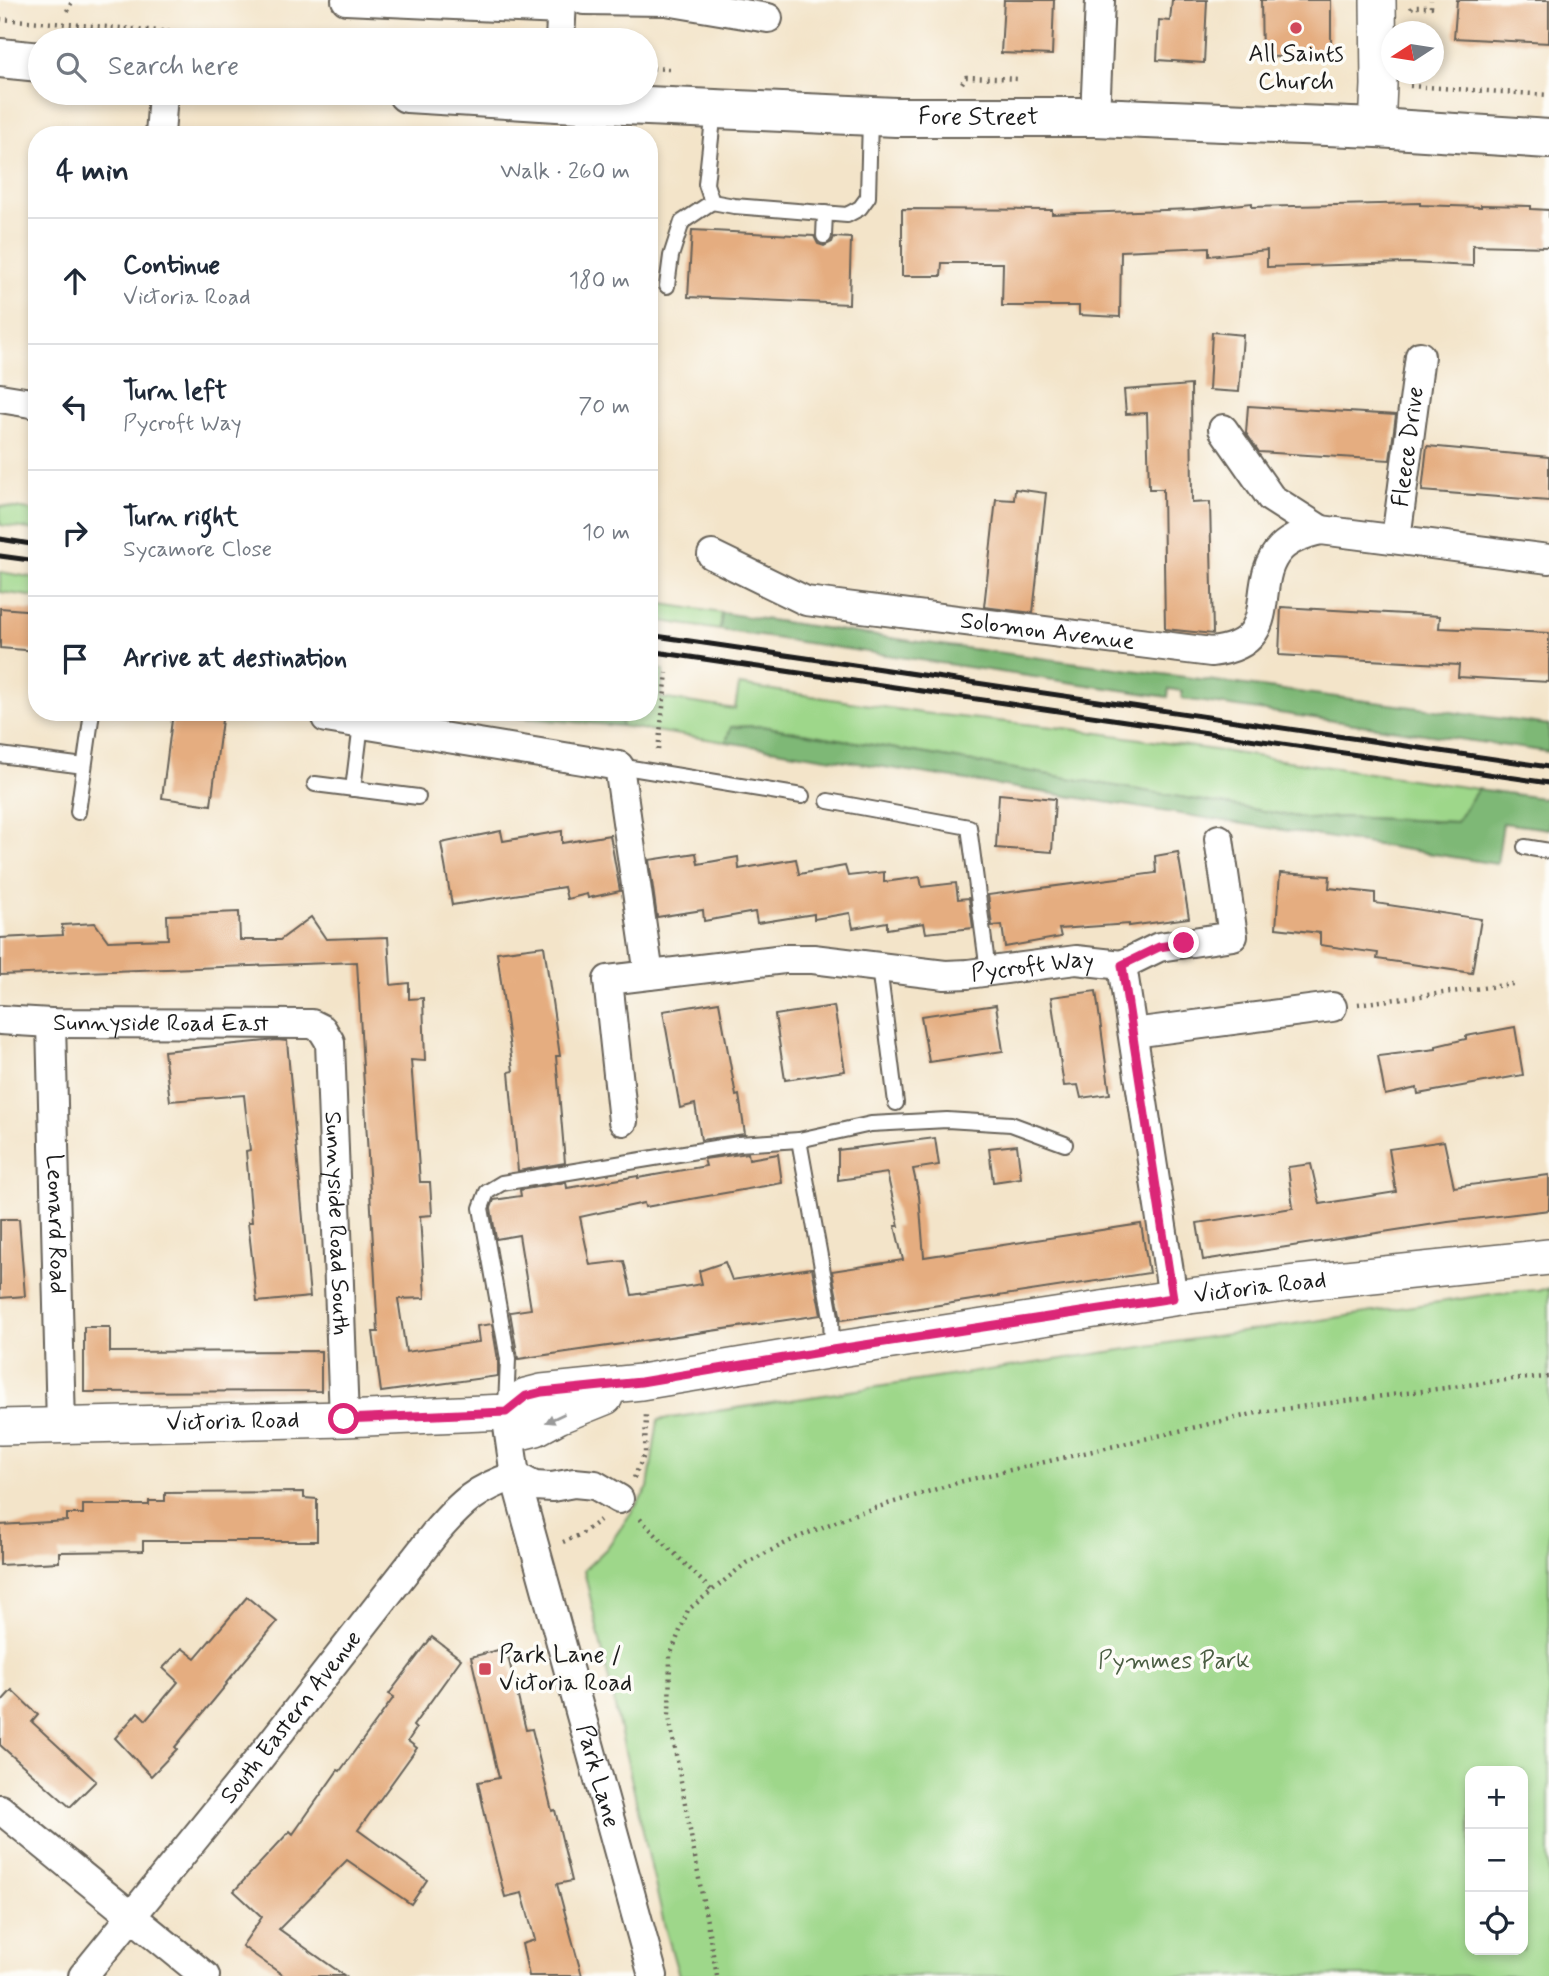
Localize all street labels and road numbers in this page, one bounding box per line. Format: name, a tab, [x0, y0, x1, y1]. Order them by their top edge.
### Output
street label: Fore Street	[918, 102, 1039, 133]
street label: Fleece Drive	[1385, 385, 1431, 509]
street label: Solomon Avenue	[958, 605, 1137, 658]
street label: Pycroft Way	[969, 944, 1096, 989]
street label: Sunnyside Road East	[53, 1008, 269, 1039]
street label: Sunnyside Road South	[317, 1111, 356, 1336]
street label: Leonard Road	[39, 1154, 73, 1294]
street label: Victoria Road	[1192, 1264, 1328, 1311]
street label: Victoria Road	[166, 1405, 300, 1439]
street label: South Eastern Avenue	[213, 1624, 369, 1810]
street label: Park Lane	[569, 1721, 627, 1831]

